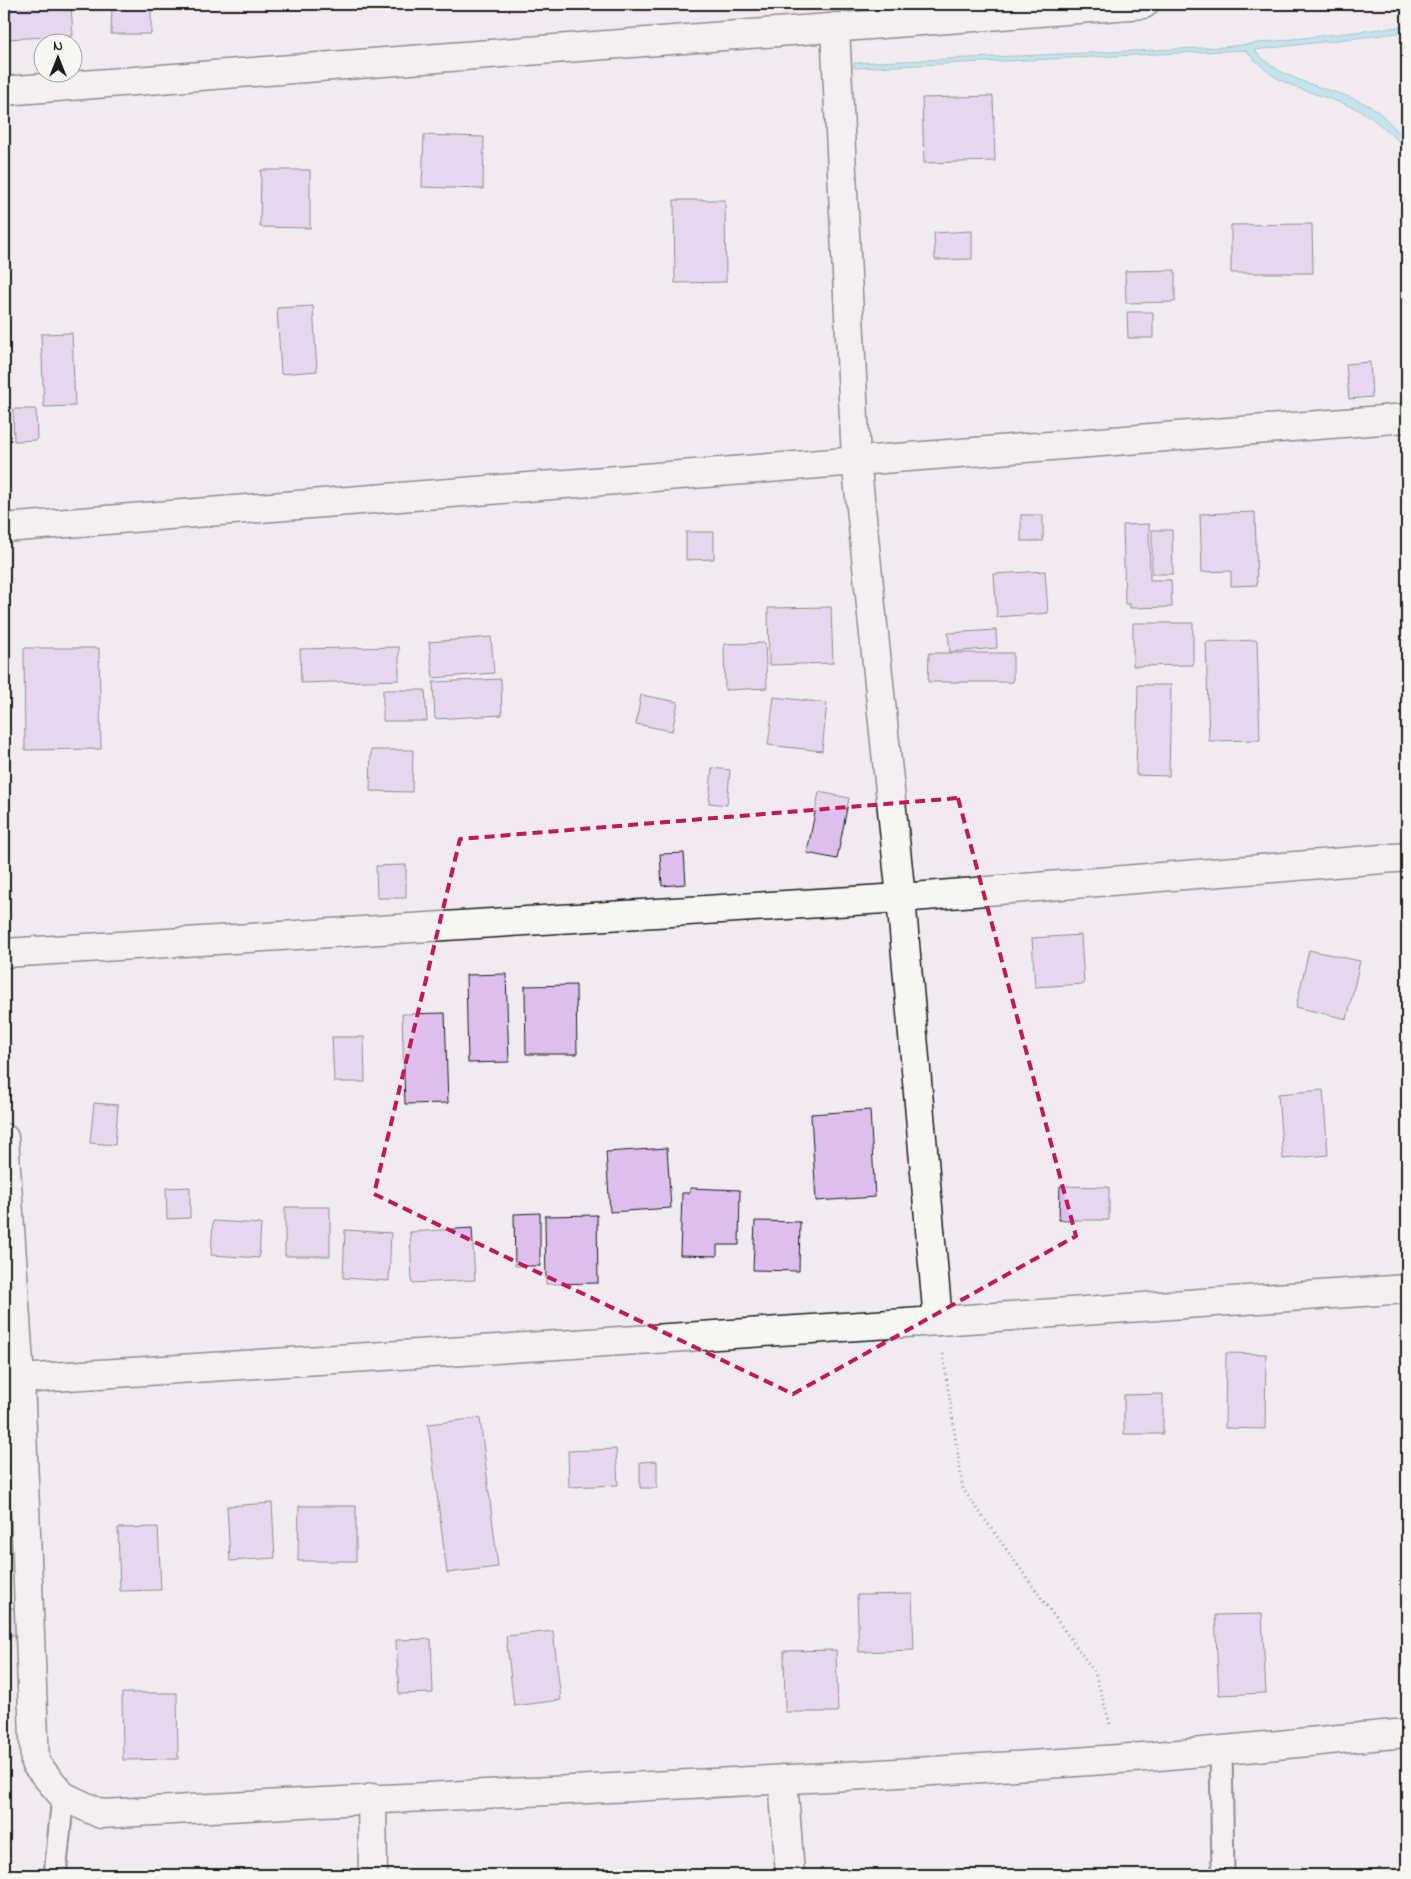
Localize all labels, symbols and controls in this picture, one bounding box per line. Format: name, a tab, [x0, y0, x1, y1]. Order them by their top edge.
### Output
north arrow	[32, 32, 82, 82]
text: N	[53, 36, 63, 57]

